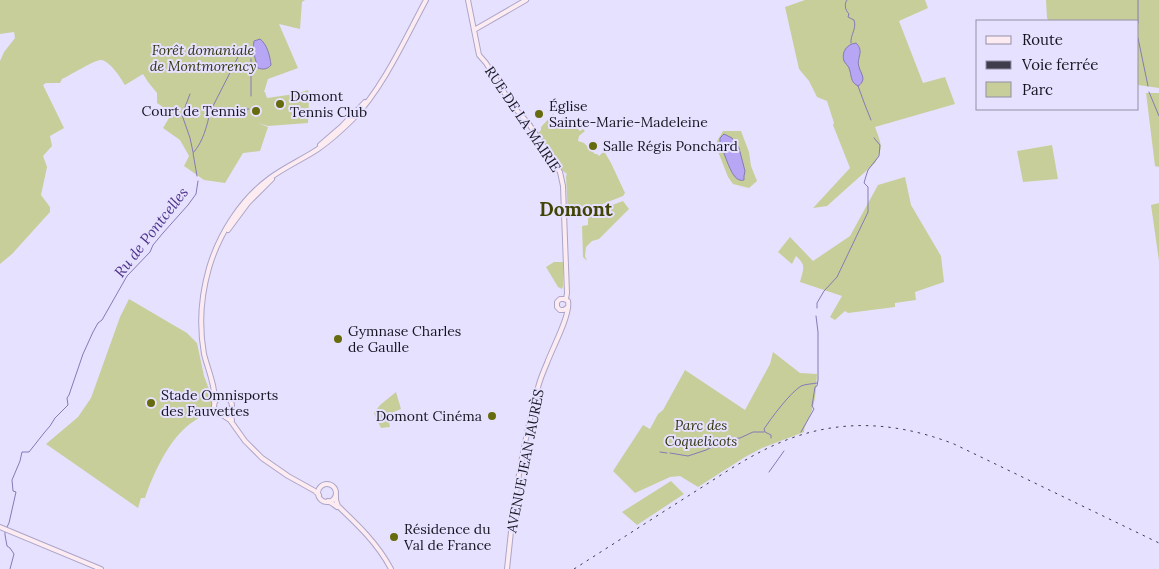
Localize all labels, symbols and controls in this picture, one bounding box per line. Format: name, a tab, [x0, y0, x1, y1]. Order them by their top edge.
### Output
legend	[976, 20, 1139, 110]
text: Route	[1022, 30, 1063, 49]
park label: Forêt domaniale de Montmorency	[150, 41, 256, 75]
text: Voie ferrée	[1021, 55, 1098, 74]
street label: RUE DE LA MAIRIE	[481, 63, 565, 175]
text: Parc	[1022, 80, 1053, 99]
place label: Domont Tennis Club	[290, 87, 367, 121]
place label: Église Sainte-Marie-Madeleine	[549, 97, 708, 131]
marker: Domont Tennis Club	[274, 98, 286, 110]
place label: Court de Tennis	[141, 102, 246, 120]
marker: Court de Tennis	[250, 105, 262, 117]
marker: Église Sainte-Marie-Madeleine	[533, 108, 545, 120]
place label: Salle Régis Ponchard	[603, 137, 738, 155]
marker: Salle Régis Ponchard	[587, 140, 599, 152]
water label: Ru de Pontcelles	[110, 183, 192, 281]
district label: Domont	[539, 197, 614, 221]
place label: Gymnase Charles de Gaulle	[348, 322, 461, 356]
marker: Gymnase Charles de Gaulle	[332, 333, 344, 345]
place label: Stade Omnisports des Fauvettes	[161, 386, 278, 420]
street label: AVENUE JEAN JAURÈS	[502, 388, 548, 535]
marker: Stade Omnisports des Fauvettes	[145, 397, 157, 409]
place label: Domont Cinéma	[376, 407, 482, 425]
marker: Domont Cinéma	[486, 410, 498, 422]
park label: Parc des Coquelicots	[665, 416, 737, 450]
place label: Résidence du Val de France	[403, 520, 492, 554]
marker: Résidence du Val de France	[388, 531, 400, 543]

